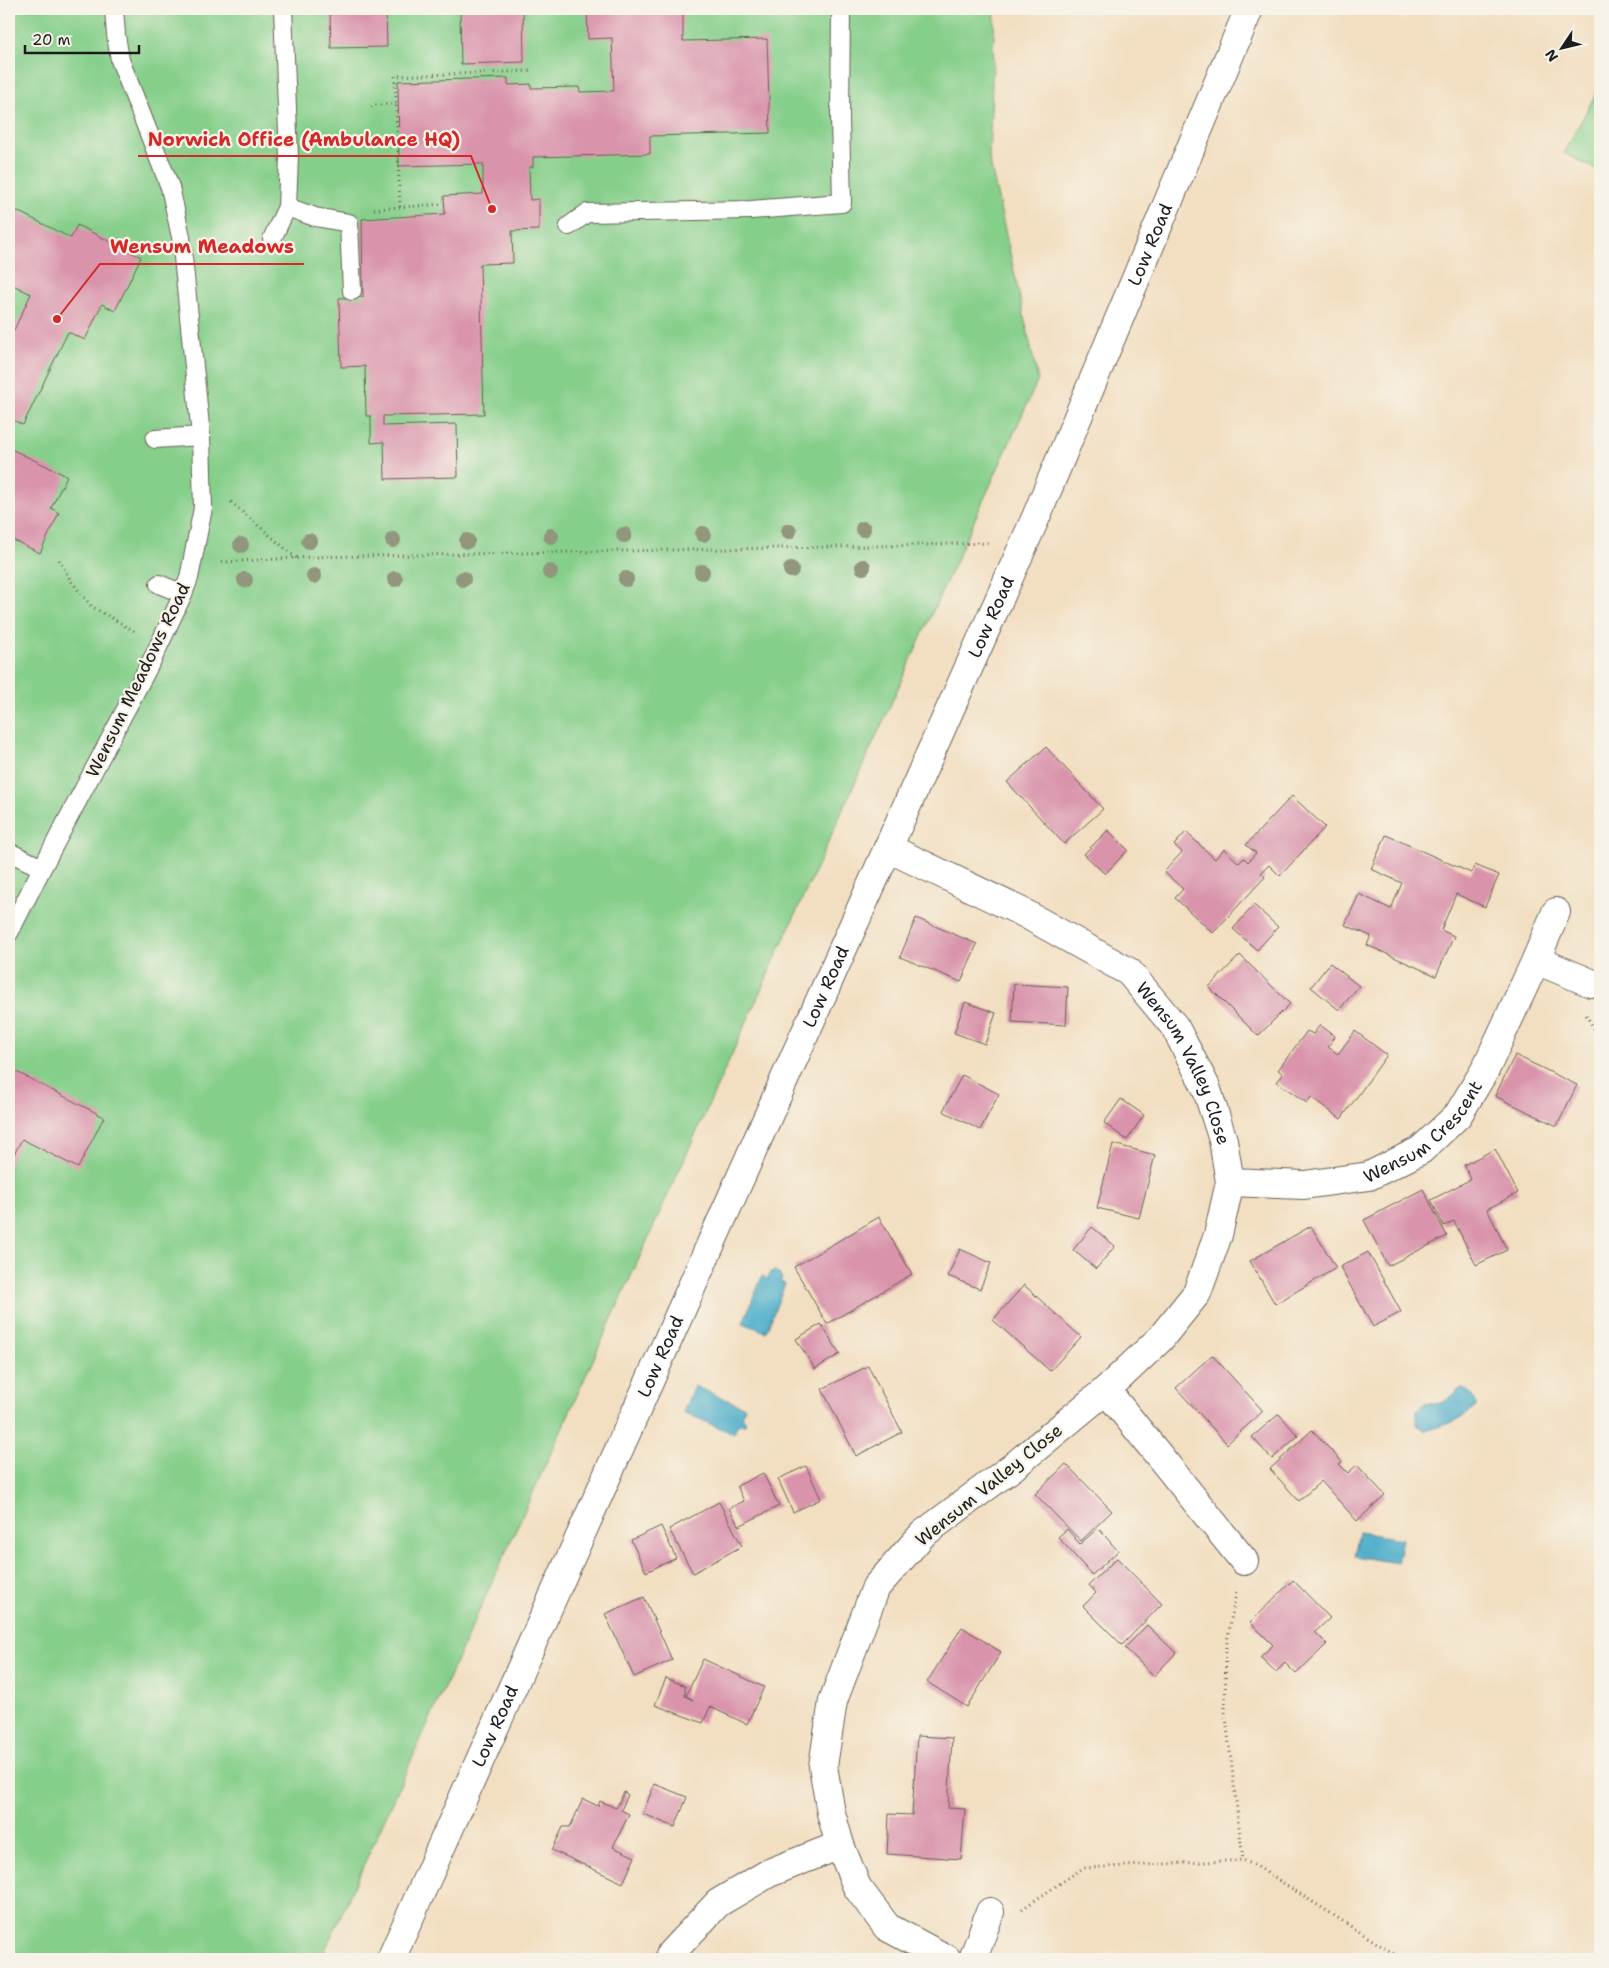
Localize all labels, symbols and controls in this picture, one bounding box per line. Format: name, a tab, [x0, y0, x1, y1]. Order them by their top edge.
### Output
scale bar	[25, 22, 139, 54]
north arrow	[1536, 22, 1586, 72]
text: 20 m	[32, 30, 71, 50]
text: N	[1541, 46, 1562, 65]
callout: Norwich Office (Ambulance HQ)	[138, 122, 471, 156]
text: Norwich Office (Ambulance HQ)	[148, 127, 460, 152]
street label: Low Road	[1122, 200, 1178, 289]
callout: Wensum Meadows	[100, 230, 304, 264]
text: Wensum Meadows	[110, 234, 294, 259]
street label: Low Road	[962, 572, 1020, 662]
street label: Wensum Meadows Road	[80, 579, 196, 781]
street label: Low Road	[797, 942, 855, 1032]
street label: Wensum Valley Close	[1130, 977, 1236, 1148]
street label: Wensum Crescent	[1359, 1076, 1488, 1189]
street label: Low Road	[632, 1312, 689, 1401]
street label: Wensum Valley Close	[911, 1418, 1067, 1552]
street label: Low Road	[466, 1682, 524, 1771]

